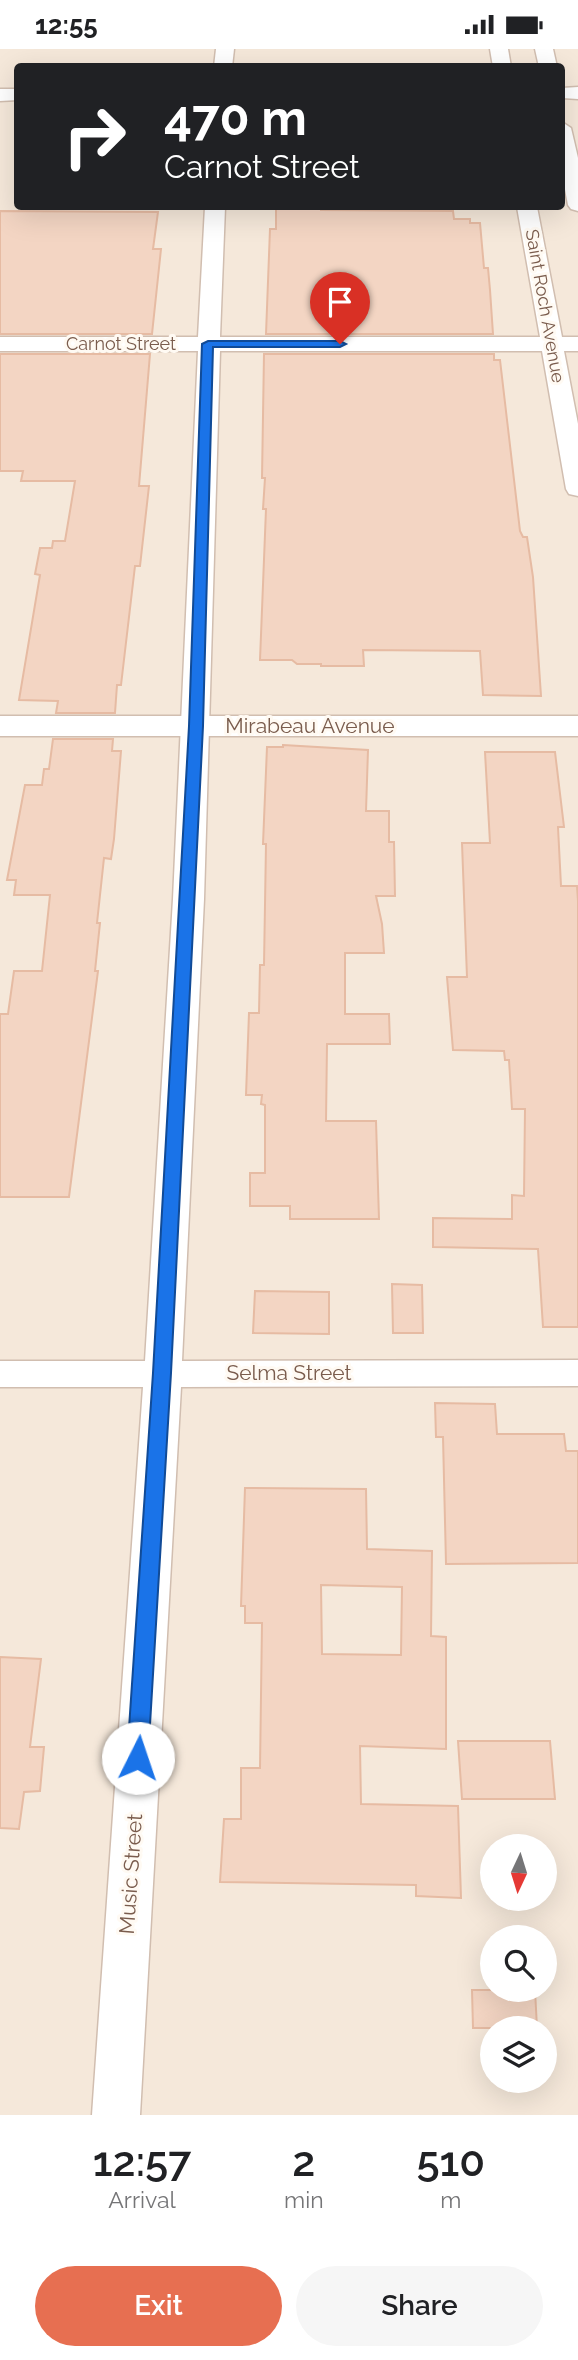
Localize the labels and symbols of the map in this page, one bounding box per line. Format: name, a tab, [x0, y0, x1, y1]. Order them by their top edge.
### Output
street label: Saint Roch Avenue	[522, 228, 569, 385]
pin	[310, 272, 370, 344]
street label: Carnot Street	[66, 333, 176, 354]
street label: Mirabeau Avenue	[225, 713, 395, 738]
street label: Selma Street	[226, 1360, 352, 1385]
position arrow	[101, 1721, 175, 1795]
street label: Music Street	[114, 1813, 147, 1935]
north arrow	[480, 1834, 556, 1911]

